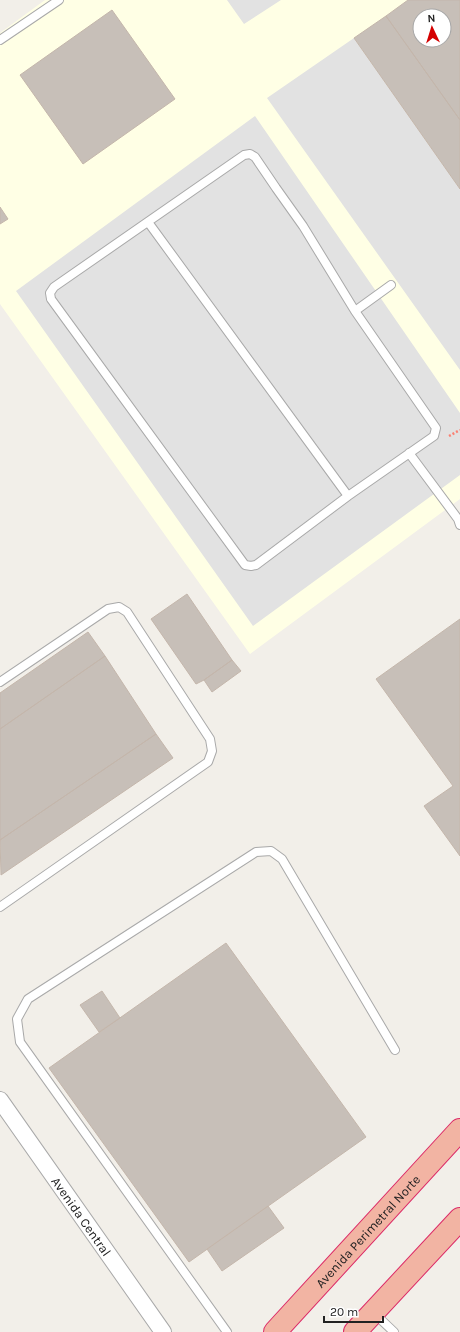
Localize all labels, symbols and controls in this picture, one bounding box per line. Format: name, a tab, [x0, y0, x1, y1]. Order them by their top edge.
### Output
north arrow	[412, 8, 452, 48]
text: N	[427, 12, 436, 25]
street label: Avenida Perimetral Norte	[313, 1172, 423, 1291]
street label: Avenida Central	[48, 1174, 114, 1259]
scale bar	[324, 1298, 383, 1324]
text: 20 m	[330, 1305, 358, 1319]

